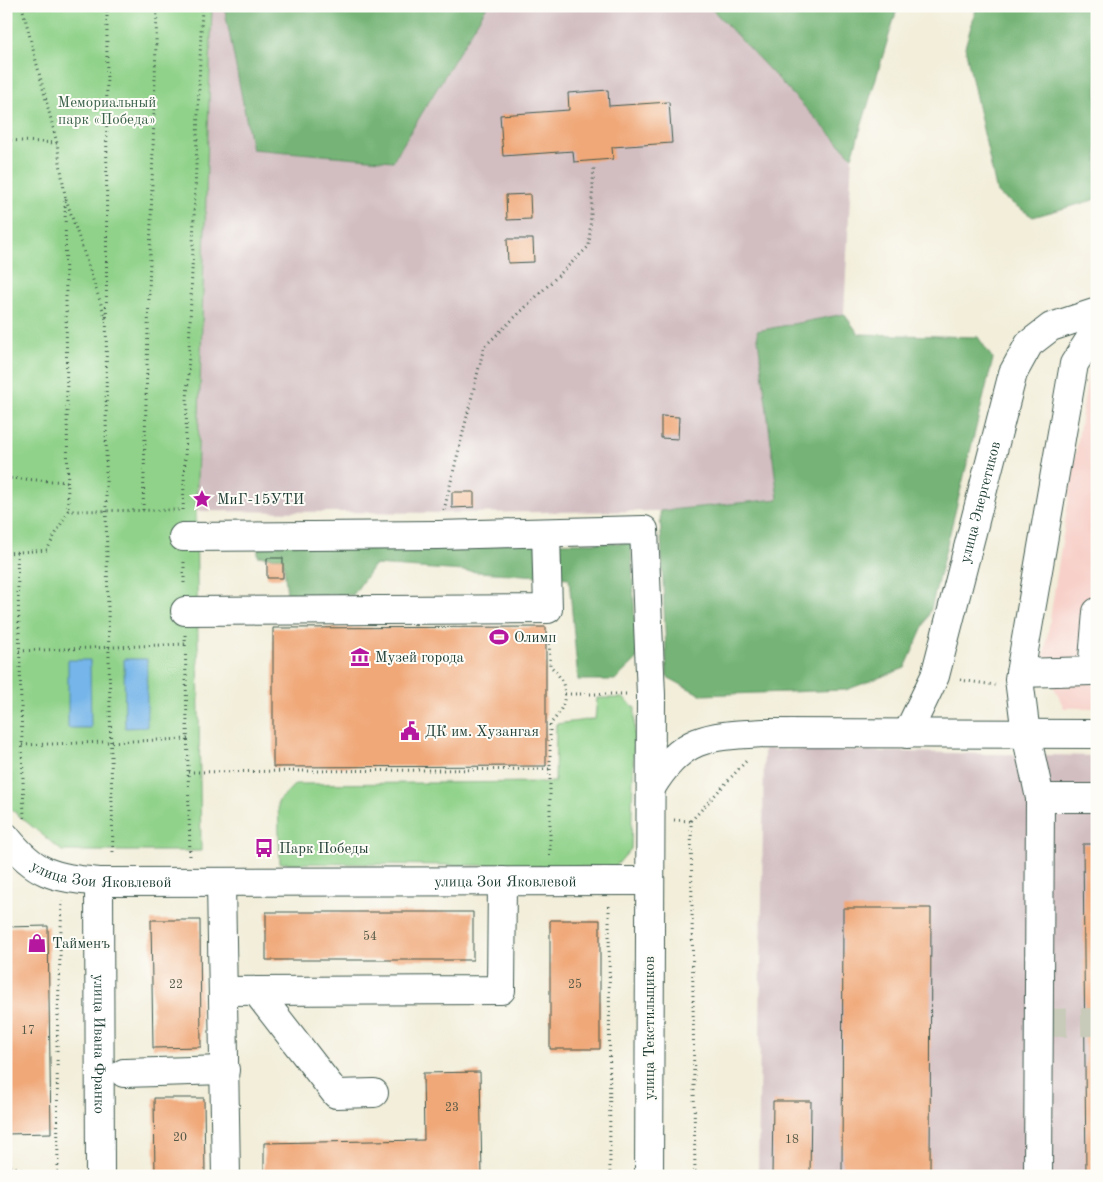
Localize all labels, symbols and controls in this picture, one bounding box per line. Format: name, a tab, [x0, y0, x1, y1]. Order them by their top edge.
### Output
park label: Мемориальный парк «Победа»	[58, 96, 156, 128]
street label: улица Энергетиков	[958, 440, 1004, 565]
place icon: МиГ-15УТИ	[191, 488, 213, 510]
place label: МиГ-15УТИ	[217, 493, 304, 508]
sports icon: Олимп	[488, 626, 510, 648]
place label: Олимп	[514, 631, 556, 646]
museum icon: Музей города	[349, 646, 371, 668]
place label: Музей города	[375, 651, 465, 666]
public building icon: ДК им. Хузангая	[399, 720, 421, 742]
place label: ДК им. Хузангая	[425, 725, 539, 740]
bus stop icon: Парк Победы	[253, 837, 275, 859]
place label: Парк Победы	[279, 842, 369, 857]
street label: улица Зои Яковлевой	[28, 859, 172, 891]
street label: улица Зои Яковлевой	[434, 875, 577, 890]
house number: 54	[363, 930, 377, 943]
shop icon: Тайменъ	[26, 932, 48, 954]
place label: Тайменъ	[52, 937, 110, 952]
street label: улица Текстильщиков	[643, 956, 658, 1100]
street label: улица Ивана Франко	[90, 974, 106, 1114]
house number: 25	[568, 978, 582, 991]
house number: 22	[169, 979, 183, 991]
house number: 17	[21, 1025, 35, 1037]
house number: 23	[445, 1102, 459, 1114]
house number: 20	[173, 1132, 187, 1144]
house number: 18	[785, 1134, 799, 1146]

